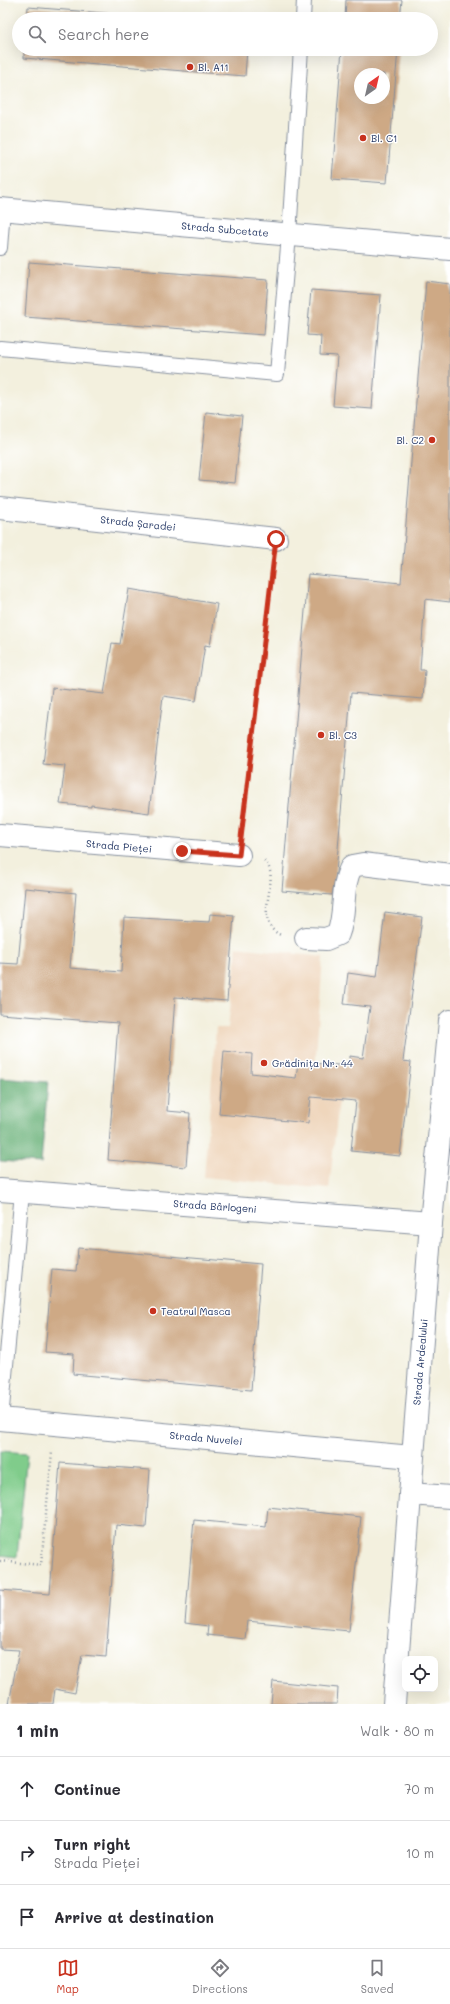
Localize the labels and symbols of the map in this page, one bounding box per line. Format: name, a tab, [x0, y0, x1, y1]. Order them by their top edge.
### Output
place label: Bl. A11	[198, 60, 229, 74]
marker: Bl. A11	[185, 62, 195, 72]
north arrow	[354, 68, 390, 104]
place label: Bl. C1	[371, 131, 398, 145]
marker: Bl. C1	[358, 133, 368, 143]
street label: Strada Subcetate	[181, 218, 269, 240]
place label: Bl. C2	[396, 433, 424, 447]
marker: Bl. C2	[427, 435, 437, 445]
street label: Strada Șaradei	[100, 512, 176, 534]
route start	[267, 530, 285, 548]
place label: Bl. C3	[329, 728, 357, 742]
marker: Bl. C3	[316, 730, 326, 740]
street label: Strada Pieței	[85, 836, 153, 856]
route end	[173, 842, 191, 860]
place label: Grădinița Nr. 44	[272, 1056, 353, 1070]
marker: Grădinița Nr. 44	[259, 1058, 269, 1068]
street label: Strada Bârlogeni	[173, 1196, 257, 1216]
place label: Teatrul Masca	[161, 1304, 231, 1318]
marker: Teatrul Masca	[148, 1306, 158, 1316]
street label: Strada Ardealului	[409, 1318, 431, 1406]
street label: Strada Nuvelei	[169, 1428, 243, 1448]

